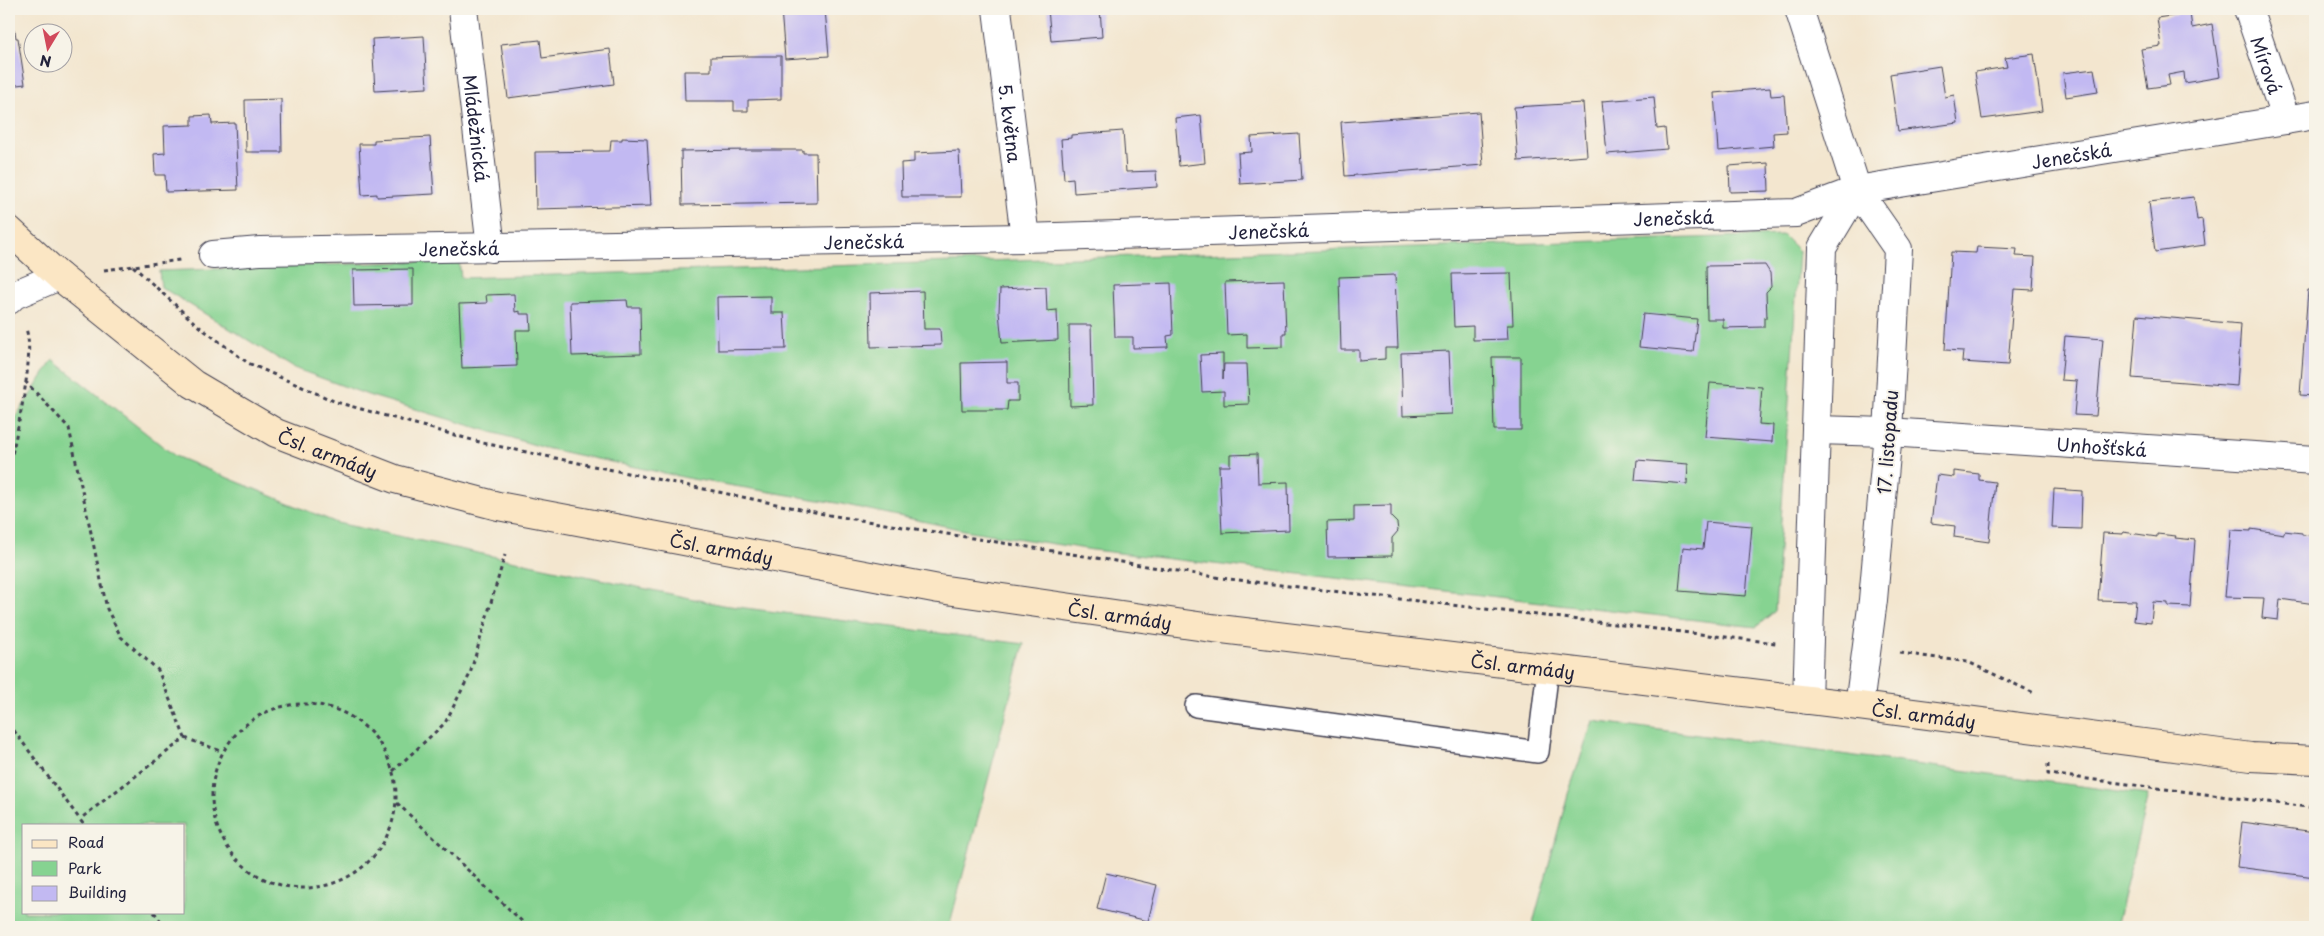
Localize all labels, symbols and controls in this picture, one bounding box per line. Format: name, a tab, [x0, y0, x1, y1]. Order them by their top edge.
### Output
north arrow	[22, 22, 72, 72]
street label: Mírová	[2245, 32, 2290, 97]
text: N	[38, 50, 53, 73]
street label: Mládežnická	[457, 73, 497, 184]
street label: 5. května	[993, 82, 1029, 165]
street label: Jenečská	[2029, 135, 2114, 175]
street label: Jenečská	[1633, 202, 1715, 232]
street label: Jenečská	[1228, 215, 1310, 245]
street label: Jenečská	[823, 227, 905, 255]
street label: Jenečská	[418, 233, 500, 262]
street label: 17. listopadu	[1870, 389, 1904, 495]
street label: Čsl. armády	[274, 422, 382, 485]
street label: Unhošťská	[2055, 430, 2148, 462]
street label: Čsl. armády	[667, 525, 776, 571]
street label: Čsl. armády	[1066, 594, 1174, 636]
street label: Čsl. armády	[1469, 646, 1576, 685]
street label: Čsl. armády	[1870, 694, 1978, 735]
legend	[22, 824, 185, 914]
text: Road	[68, 830, 104, 853]
text: Park	[68, 856, 102, 879]
text: Building	[68, 880, 127, 903]

